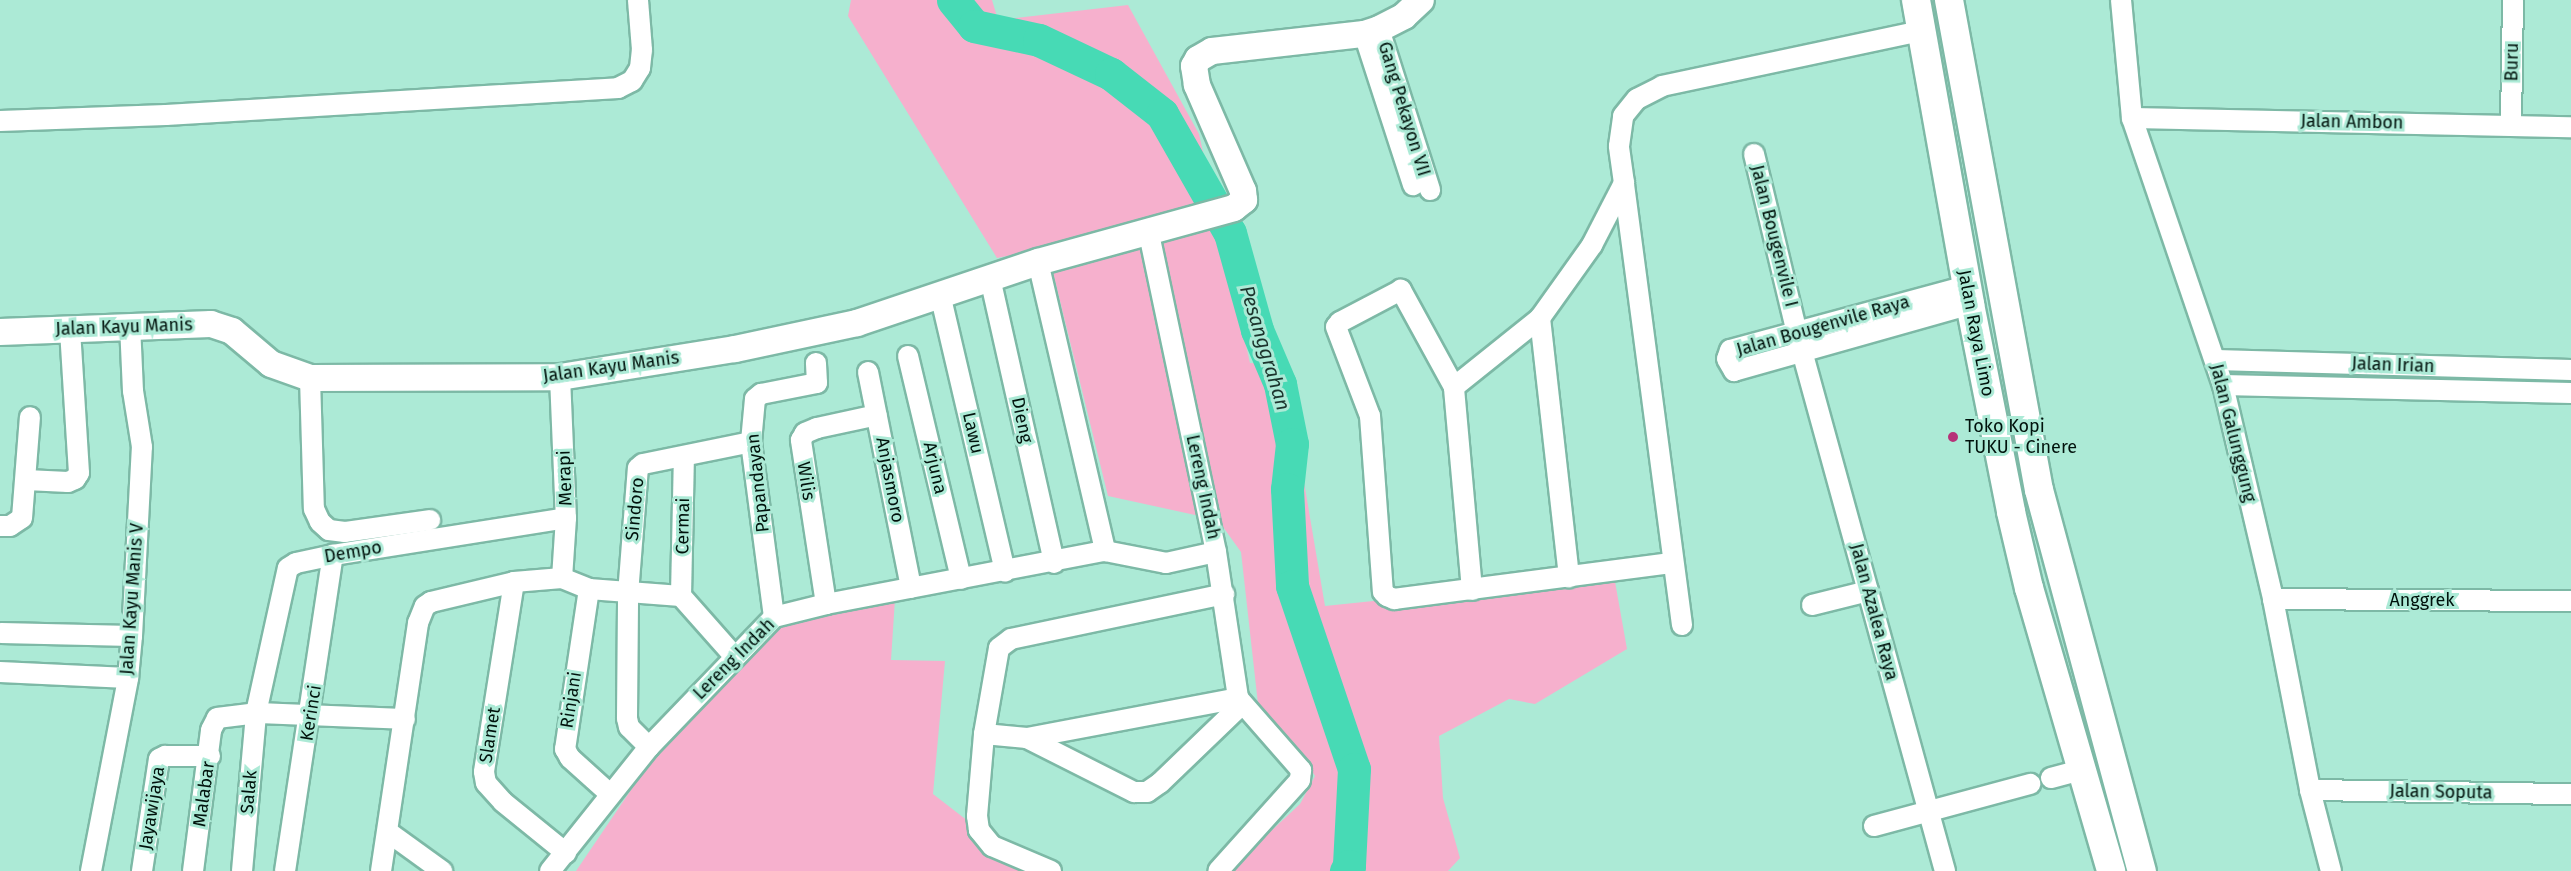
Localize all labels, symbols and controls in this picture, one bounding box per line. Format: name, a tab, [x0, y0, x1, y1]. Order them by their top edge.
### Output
street label: Gang Pekayon VII	[1373, 39, 1435, 179]
street label: Buru	[2501, 42, 2523, 82]
street label: Jalan Ambon	[2300, 110, 2404, 134]
street label: Jalan Bougenvile I	[1746, 163, 1802, 309]
street label: Jalan Raya Limo	[1953, 268, 1999, 398]
water label: Pesanggrahan	[1235, 283, 1295, 413]
street label: Jalan Bougenvile Raya	[1734, 291, 1912, 361]
street label: Jalan Kayu Manis	[55, 314, 193, 340]
street label: Jalan Kayu Manis	[542, 347, 680, 387]
street label: Jalan Irian	[2351, 353, 2435, 377]
street label: Jalan Galunggung	[2205, 362, 2261, 504]
street label: Dieng	[1007, 395, 1037, 445]
street label: Lawu	[958, 410, 988, 456]
place label: Toko Kopi TUKU - Cinere	[1965, 416, 2077, 458]
marker: Toko Kopi TUKU - Cinere	[1946, 430, 1960, 444]
street label: Papandayan	[742, 432, 774, 534]
street label: Lereng Indah	[1181, 433, 1225, 541]
street label: Anjasmoro	[871, 435, 909, 525]
street label: Arjuna	[919, 440, 951, 496]
street label: Merapi	[553, 450, 577, 506]
street label: Wilis	[792, 460, 820, 502]
street label: Sindoro	[621, 476, 649, 542]
street label: Cermai	[672, 497, 694, 555]
street label: Jalan Kayu Manis V	[116, 522, 148, 676]
street label: Dempo	[323, 536, 383, 568]
street label: Jalan Azalea Raya	[1845, 541, 1903, 683]
street label: Anggrek	[2389, 589, 2455, 611]
street label: Lereng Indah	[689, 614, 779, 704]
street label: Rinjani	[556, 670, 586, 730]
street label: Kerinci	[296, 683, 326, 743]
street label: Slamet	[475, 705, 505, 765]
street label: Malabar	[189, 760, 219, 828]
street label: Jayawijaya	[135, 765, 169, 851]
street label: Salak	[236, 769, 262, 815]
street label: Jalan Soputa	[2389, 780, 2493, 804]

